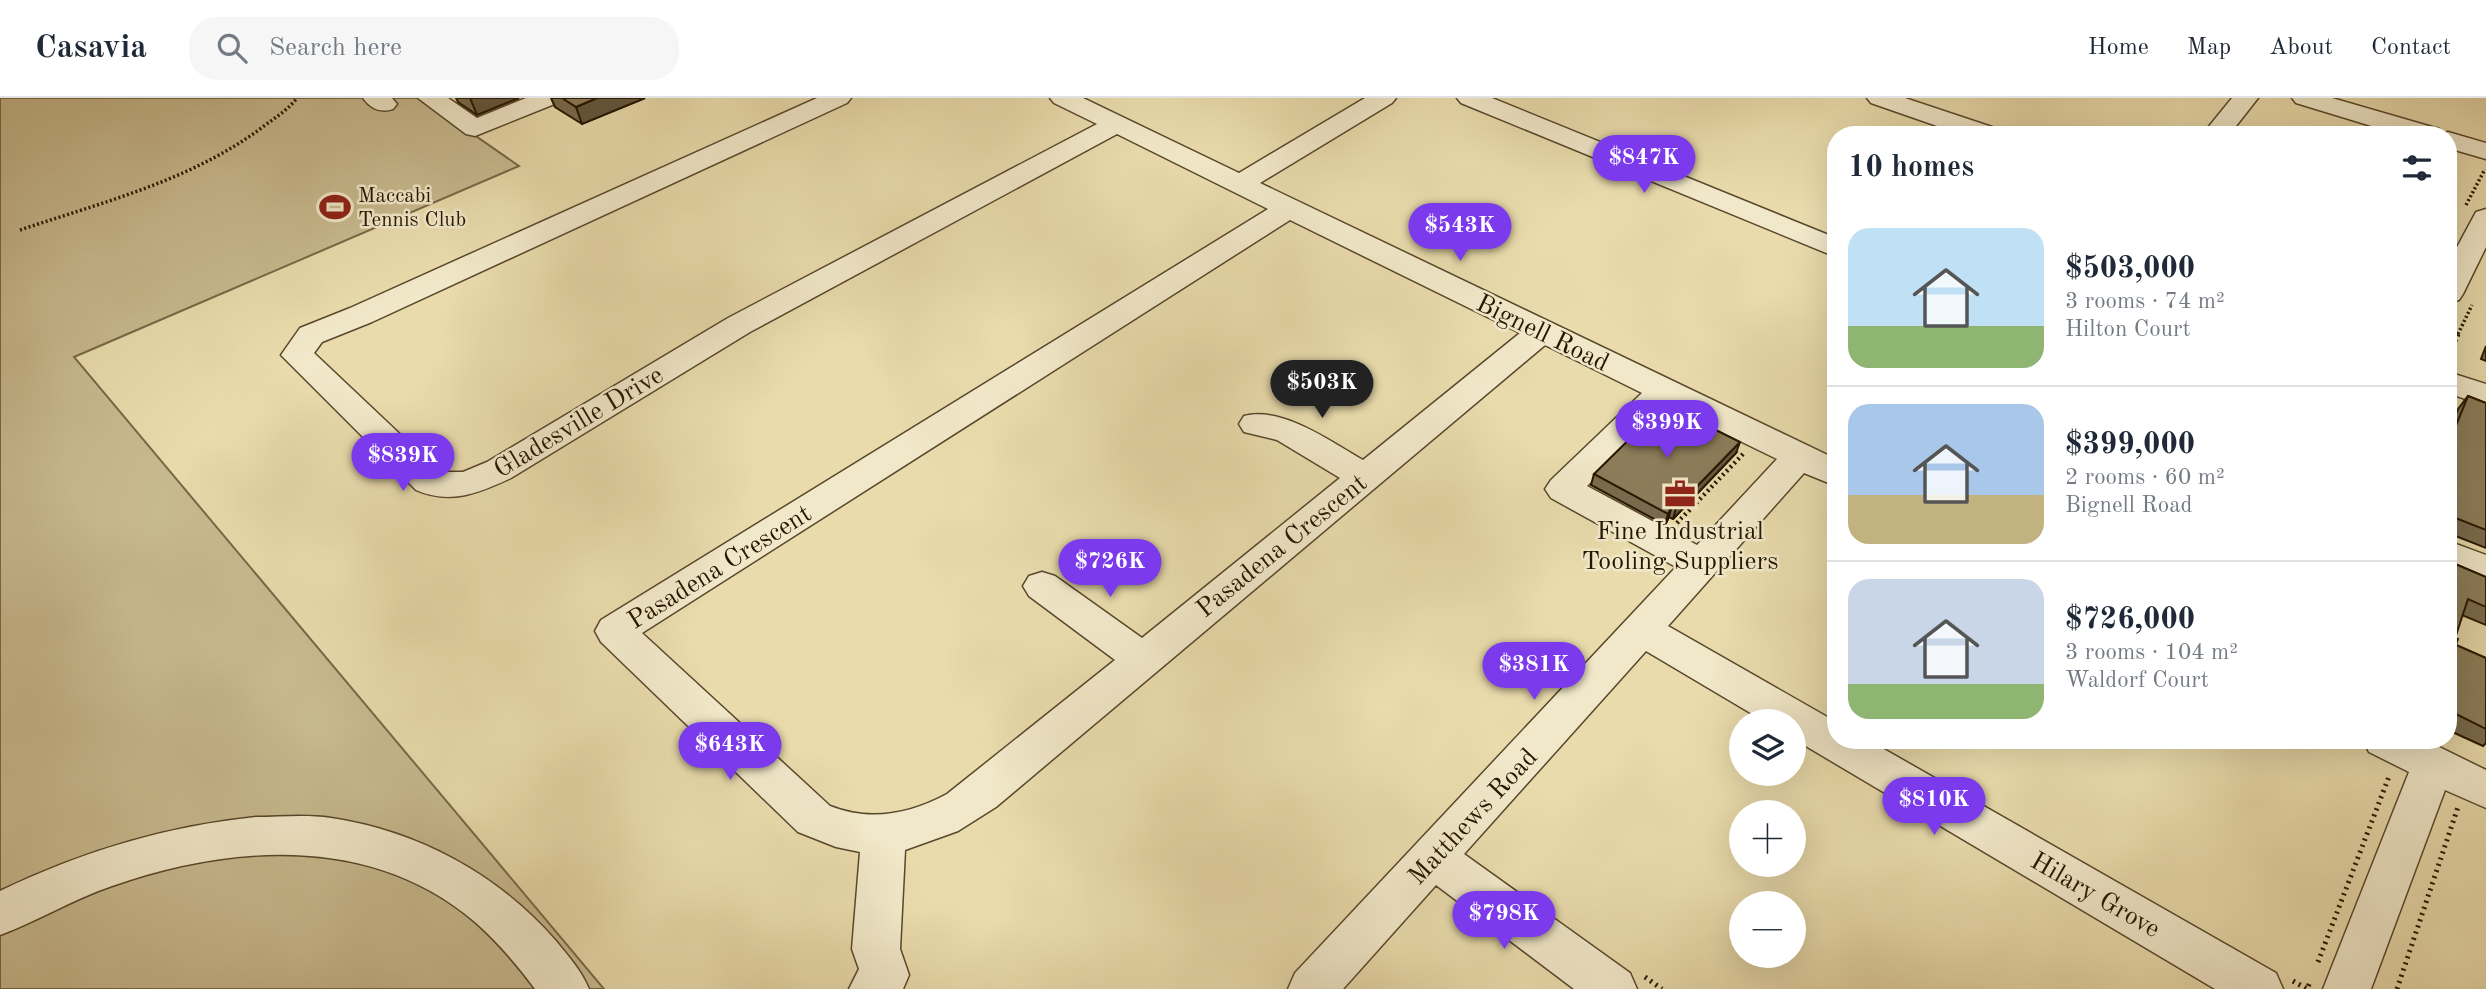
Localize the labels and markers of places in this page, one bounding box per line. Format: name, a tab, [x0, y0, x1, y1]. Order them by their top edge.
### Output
pin: $847K	[1595, 136, 1693, 195]
place label: Maccabi Tennis Club	[358, 186, 466, 231]
sports icon: Maccabi Tennis Club	[318, 190, 352, 224]
pin: $543K	[1411, 204, 1509, 263]
pin: $503K	[1273, 360, 1371, 420]
pin: $399K	[1618, 400, 1716, 460]
pin: $839K	[354, 434, 452, 493]
office icon: Fine Industrial Tooling Suppliers	[1663, 477, 1697, 511]
place label: Fine Industrial Tooling Suppliers	[1582, 519, 1778, 575]
pin: $726K	[1061, 540, 1159, 599]
pin: $381K	[1485, 642, 1583, 702]
pin: $643K	[681, 722, 779, 782]
pin: $810K	[1885, 778, 1983, 837]
pin: $798K	[1455, 892, 1553, 951]

